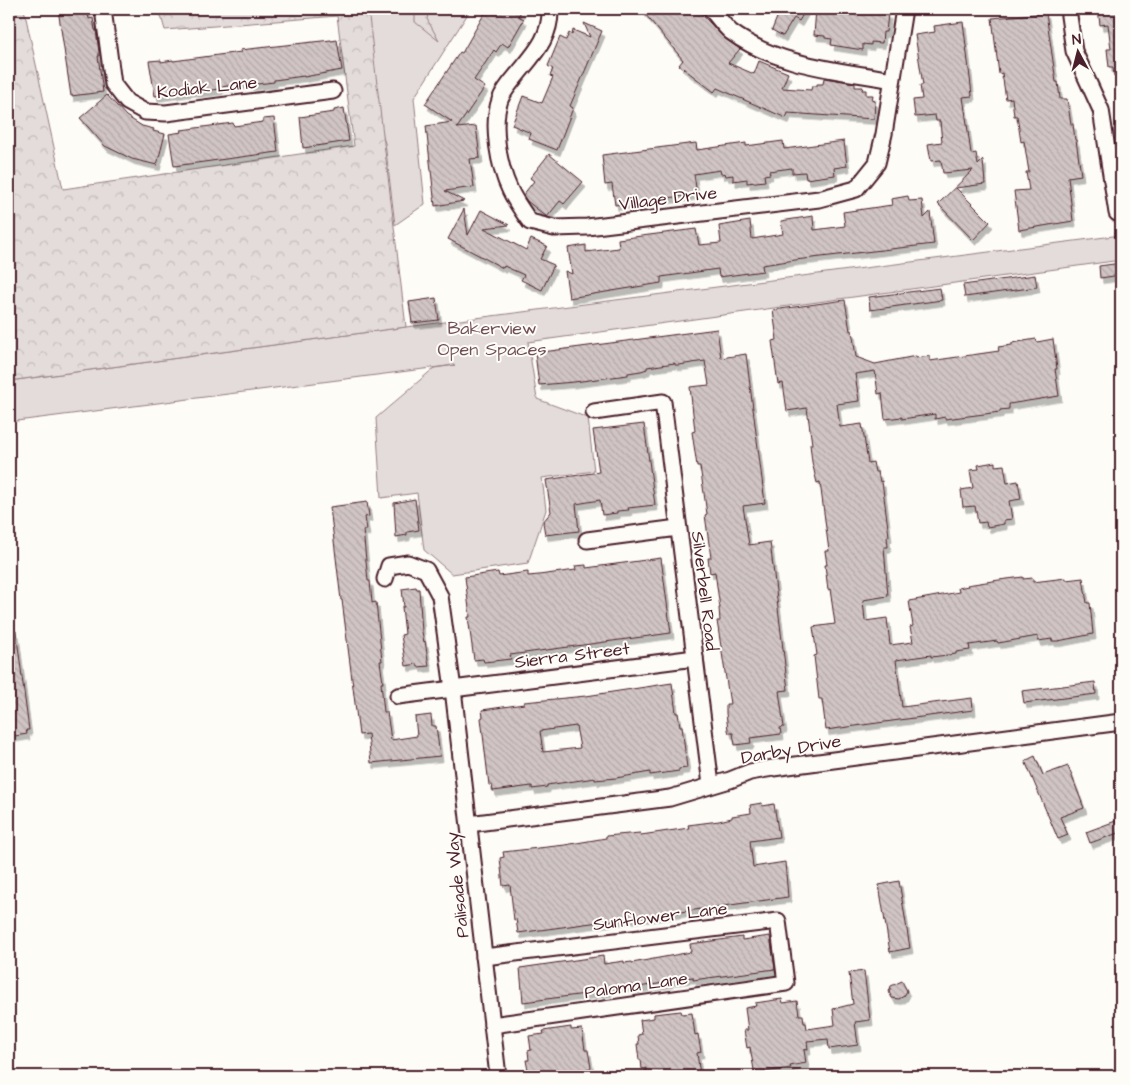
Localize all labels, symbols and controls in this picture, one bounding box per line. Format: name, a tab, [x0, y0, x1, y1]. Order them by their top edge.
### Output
north arrow	[1052, 28, 1102, 78]
text: N	[1071, 30, 1082, 51]
street label: Kodiak Lane	[156, 70, 259, 105]
street label: Village Drive	[618, 180, 719, 218]
park label: Bakerview Open Spaces	[438, 316, 546, 362]
street label: Silverbell Road	[685, 530, 724, 652]
street label: Sierra Street	[513, 636, 632, 675]
street label: Darby Drive	[739, 728, 844, 772]
street label: Palisade Way	[439, 830, 476, 939]
street label: Sunflower Lane	[591, 896, 729, 937]
street label: Paloma Lane	[583, 966, 690, 1005]

